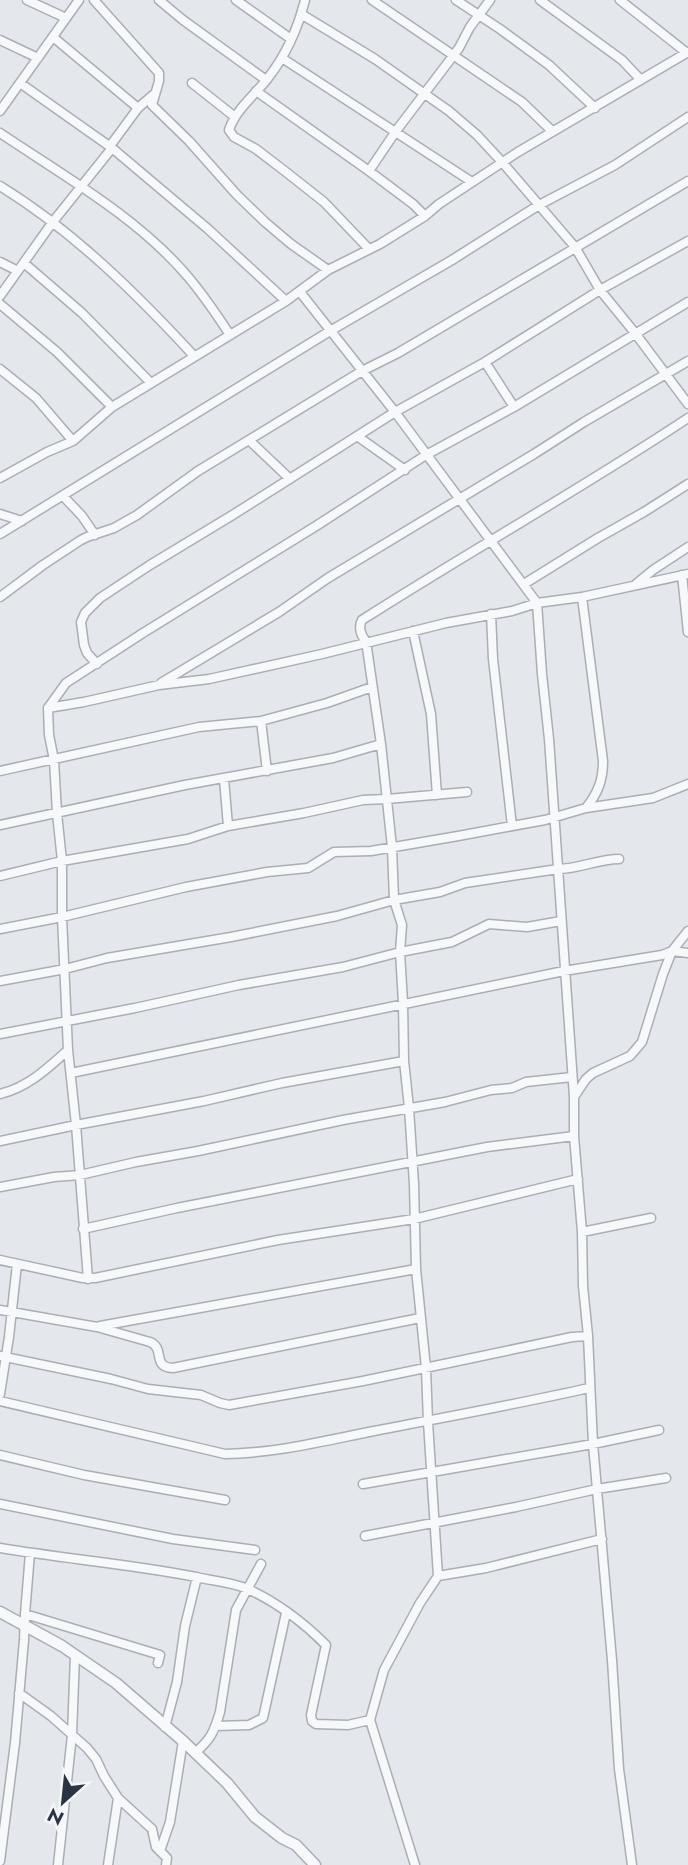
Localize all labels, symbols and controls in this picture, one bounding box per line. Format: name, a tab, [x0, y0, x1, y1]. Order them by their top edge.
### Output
north arrow	[28, 1767, 98, 1837]
text: N	[43, 1801, 68, 1832]

